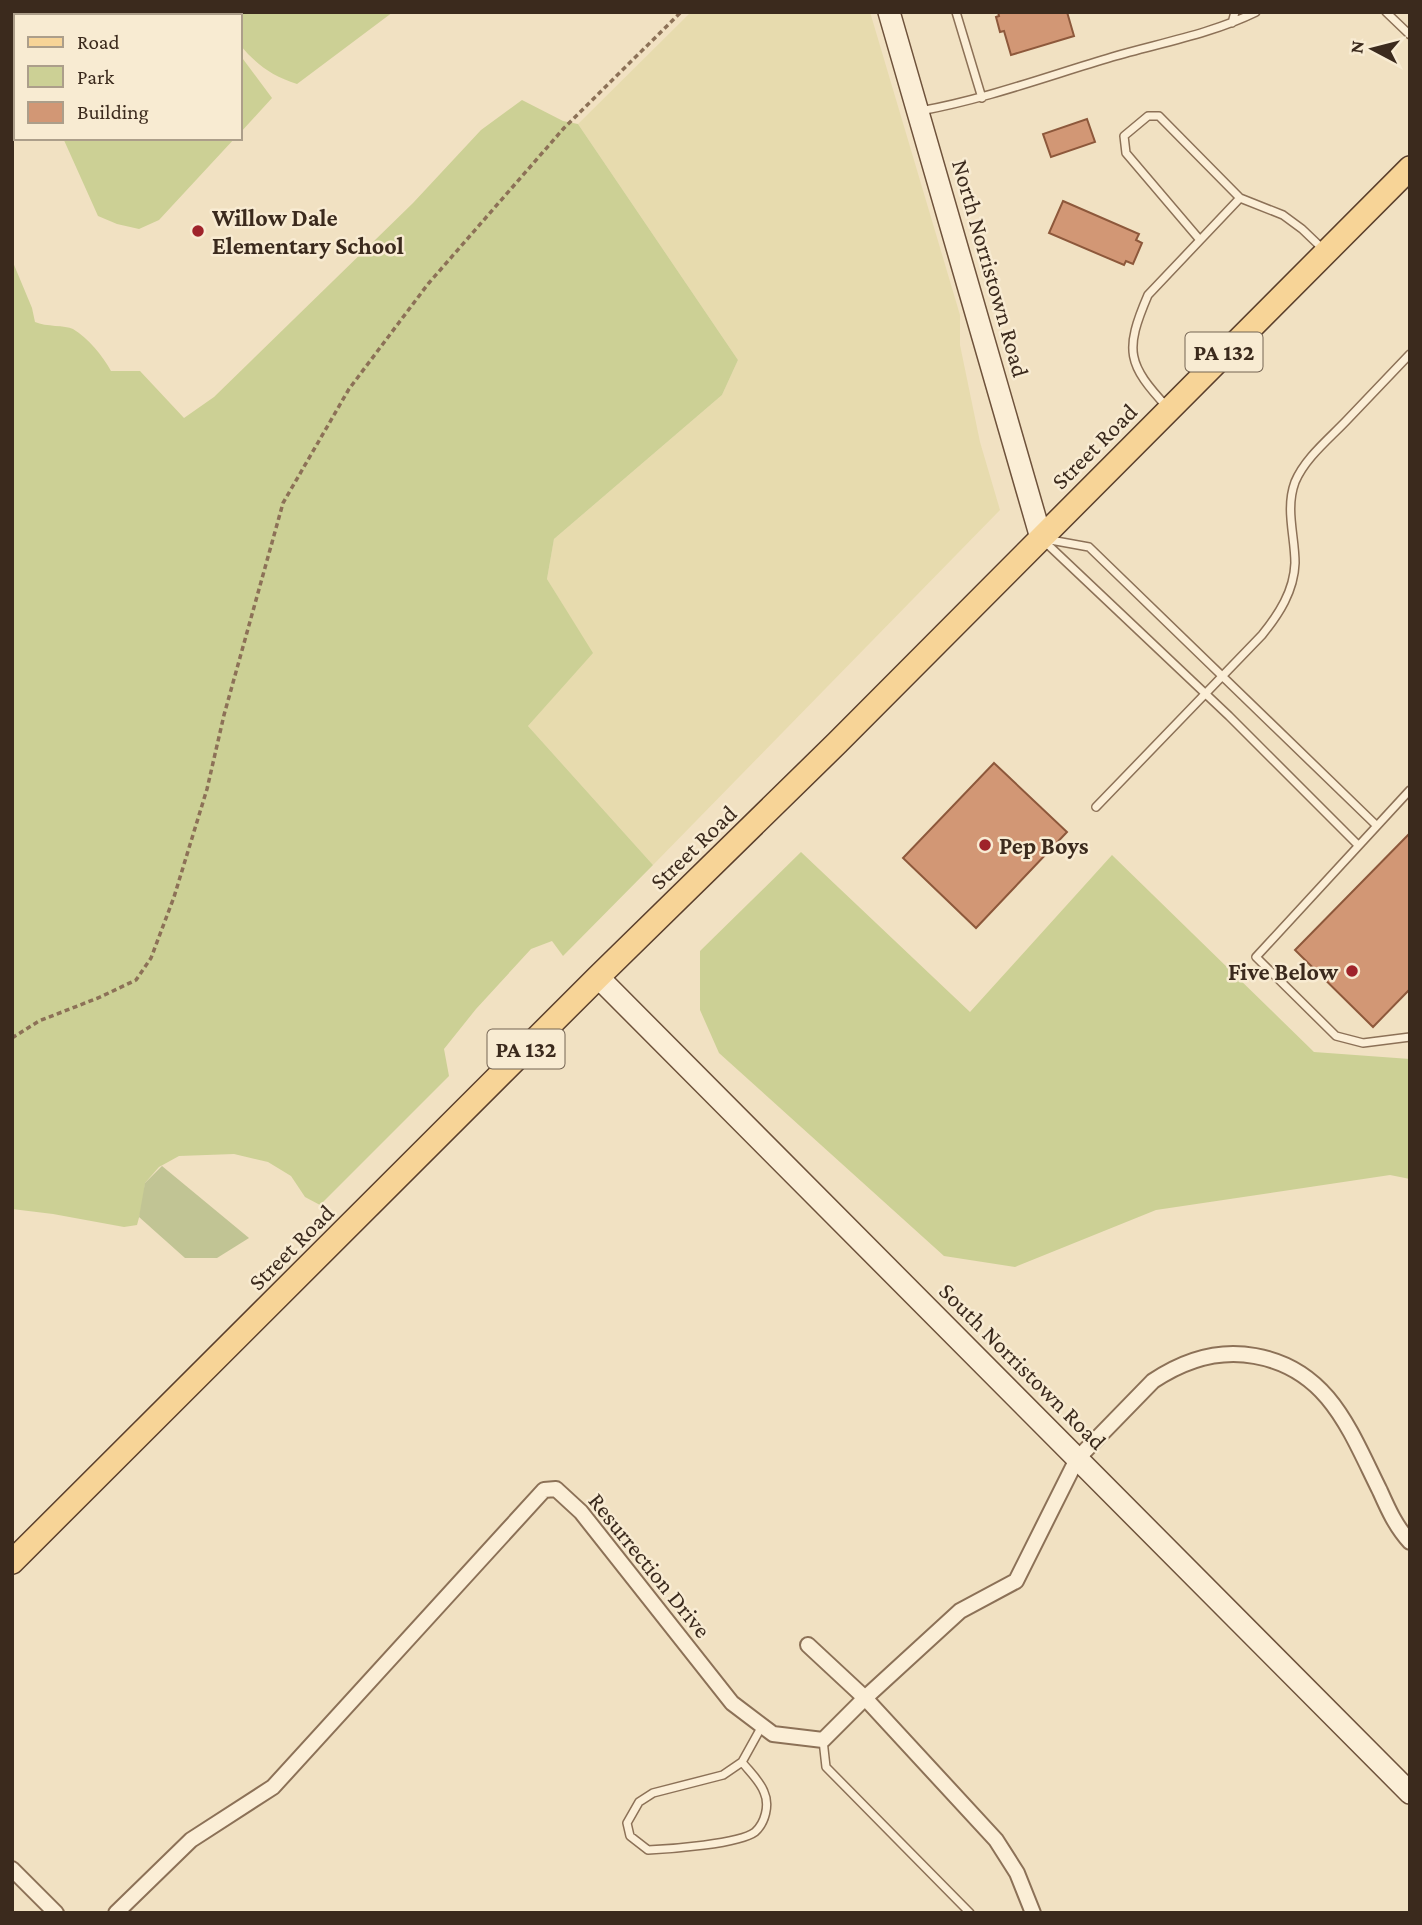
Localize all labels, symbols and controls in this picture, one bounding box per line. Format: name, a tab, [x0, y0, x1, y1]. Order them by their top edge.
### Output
legend	[14, 14, 242, 140]
north arrow	[1338, 14, 1408, 84]
text: Road	[77, 30, 120, 54]
text: N	[1345, 39, 1368, 55]
text: Park	[77, 65, 114, 89]
text: Building	[77, 100, 149, 124]
street label: North Norristown Road	[947, 156, 1035, 380]
place label: Willow Dale Elementary School	[211, 204, 404, 259]
marker: Willow Dale Elementary School	[190, 223, 206, 239]
road number: PA 132	[1186, 332, 1262, 372]
street label: Street Road	[1046, 398, 1142, 494]
street label: Street Road	[644, 799, 742, 895]
place label: Pep Boys	[999, 832, 1089, 859]
marker: Pep Boys	[977, 837, 993, 853]
place label: Five Below	[1228, 958, 1339, 985]
marker: Five Below	[1344, 963, 1360, 979]
road number: PA 132	[488, 1030, 564, 1068]
street label: Street Road	[243, 1199, 339, 1295]
street label: South Norristown Road	[934, 1277, 1112, 1455]
street label: Resurrection Drive	[583, 1487, 717, 1643]

